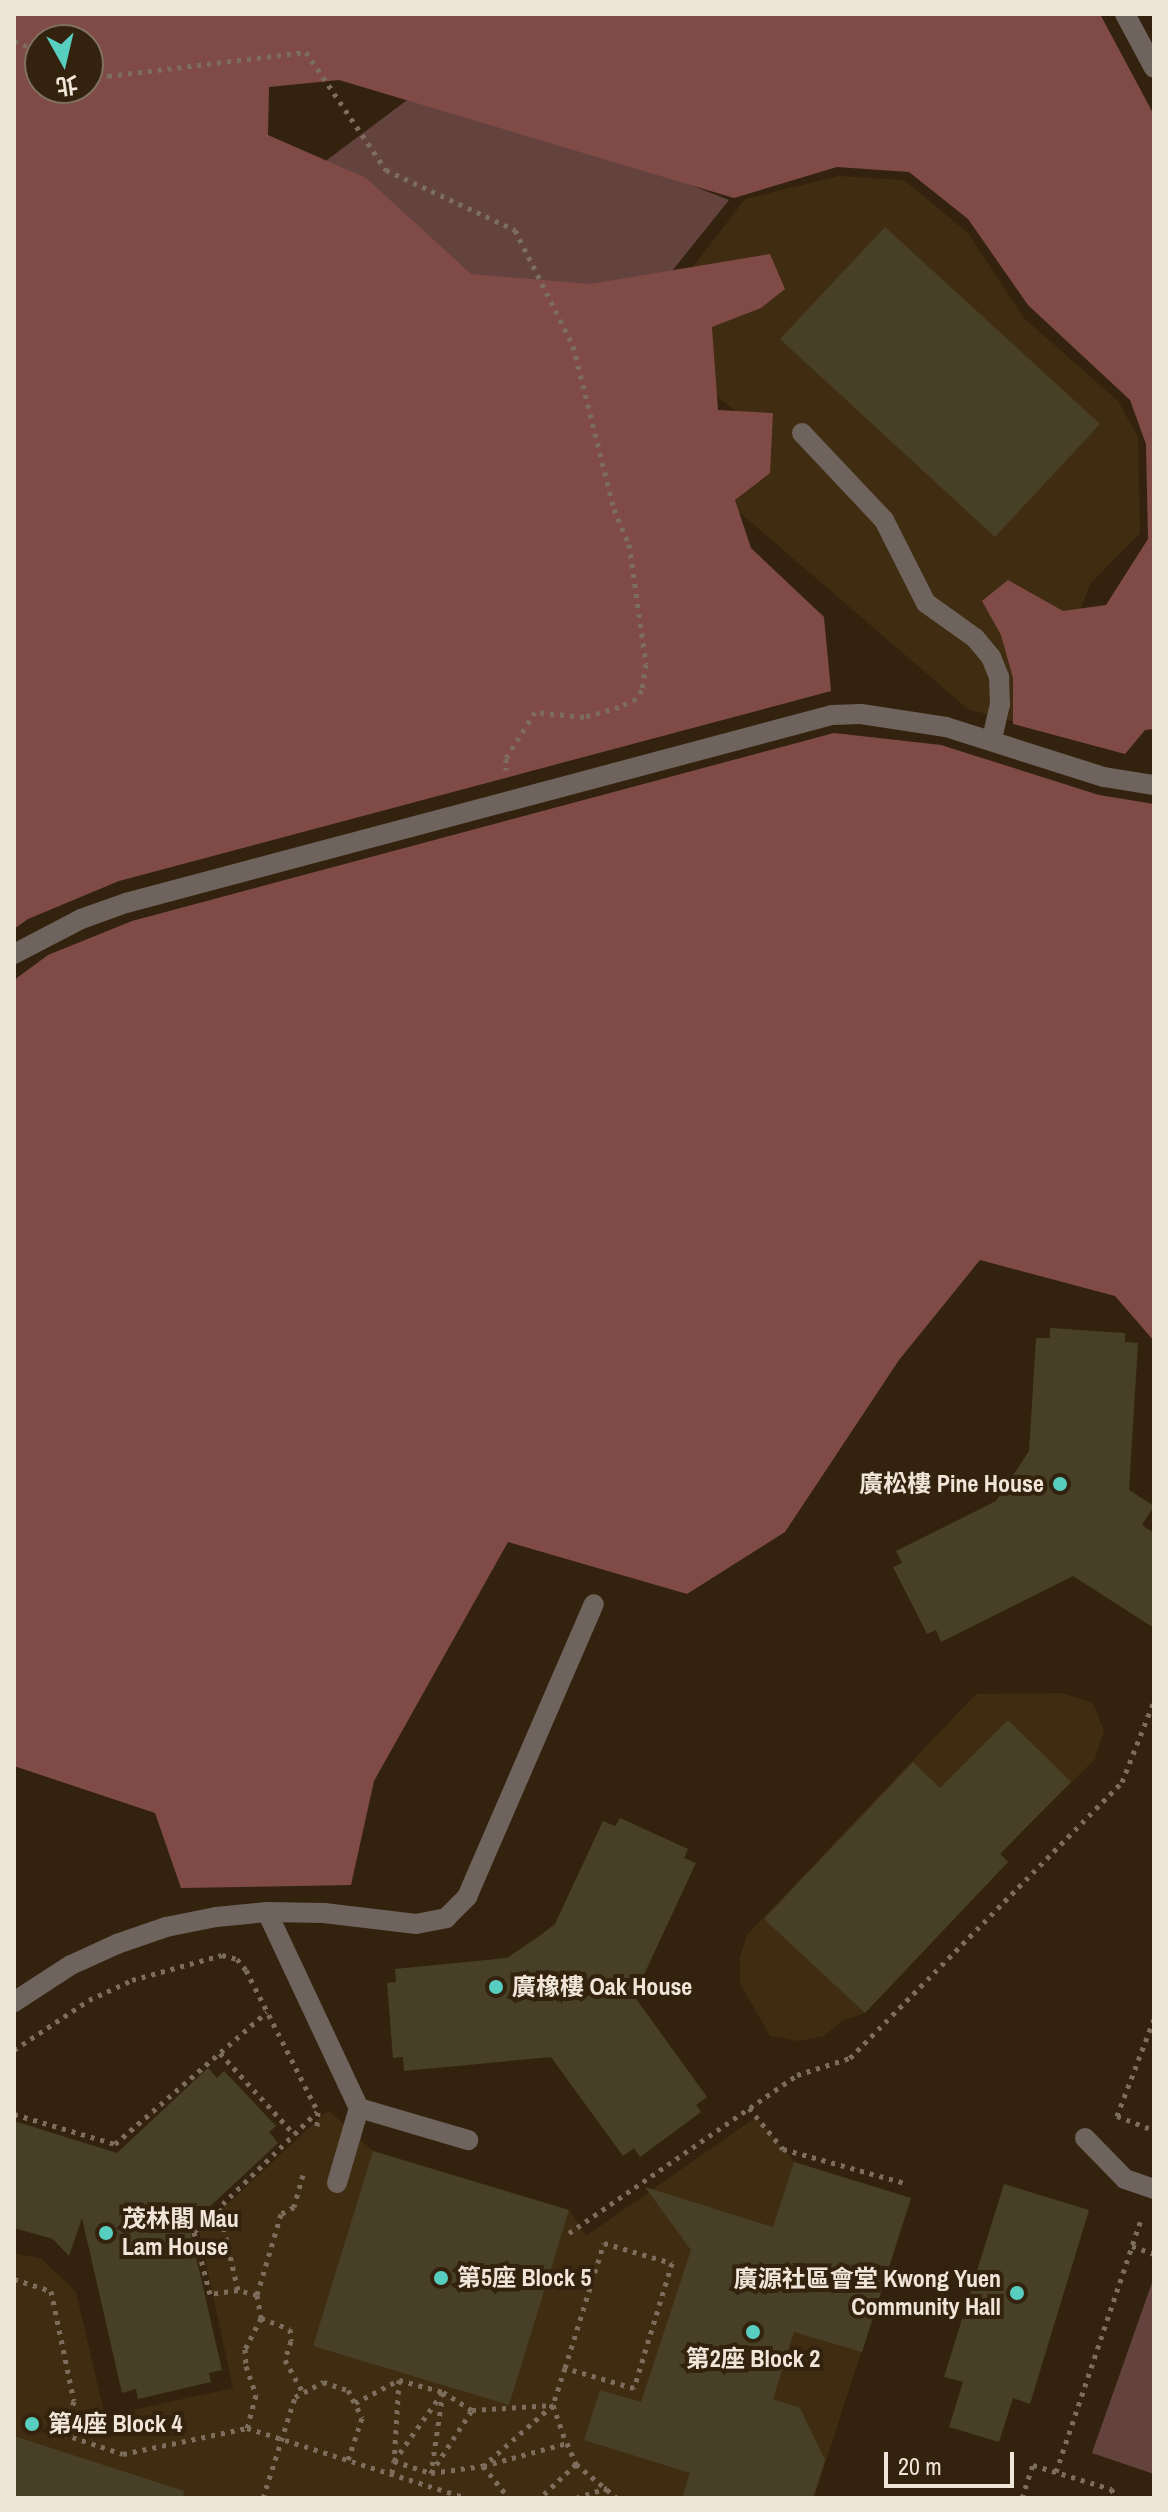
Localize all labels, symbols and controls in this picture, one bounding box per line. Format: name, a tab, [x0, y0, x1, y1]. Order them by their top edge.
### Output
north arrow	[24, 24, 104, 104]
text: 北	[54, 69, 80, 102]
place label: 廣松樓 Pine House	[859, 1470, 1044, 1498]
marker: 廣松樓 Pine House	[1051, 1475, 1069, 1493]
place label: 廣橡樓 Oak House	[512, 1973, 692, 2001]
marker: 廣橡樓 Oak House	[487, 1978, 505, 1996]
place label: 茂林閣 Mau Lam House	[122, 2205, 239, 2261]
marker: 茂林閣 Mau Lam House	[97, 2224, 115, 2242]
place label: 第5座 Block 5	[457, 2264, 591, 2292]
place label: 廣源社區會堂 Kwong Yuen Community Hall	[733, 2265, 1001, 2321]
marker: 第5座 Block 5	[432, 2269, 450, 2287]
marker: 廣源社區會堂 Kwong Yuen Community Hall	[1008, 2284, 1026, 2302]
marker: 第2座 Block 2	[744, 2323, 762, 2341]
place label: 第2座 Block 2	[686, 2345, 820, 2373]
place label: 第4座 Block 4	[48, 2410, 182, 2438]
marker: 第4座 Block 4	[23, 2415, 41, 2433]
scale bar	[888, 2436, 1018, 2486]
text: 20 m	[898, 2450, 942, 2482]

